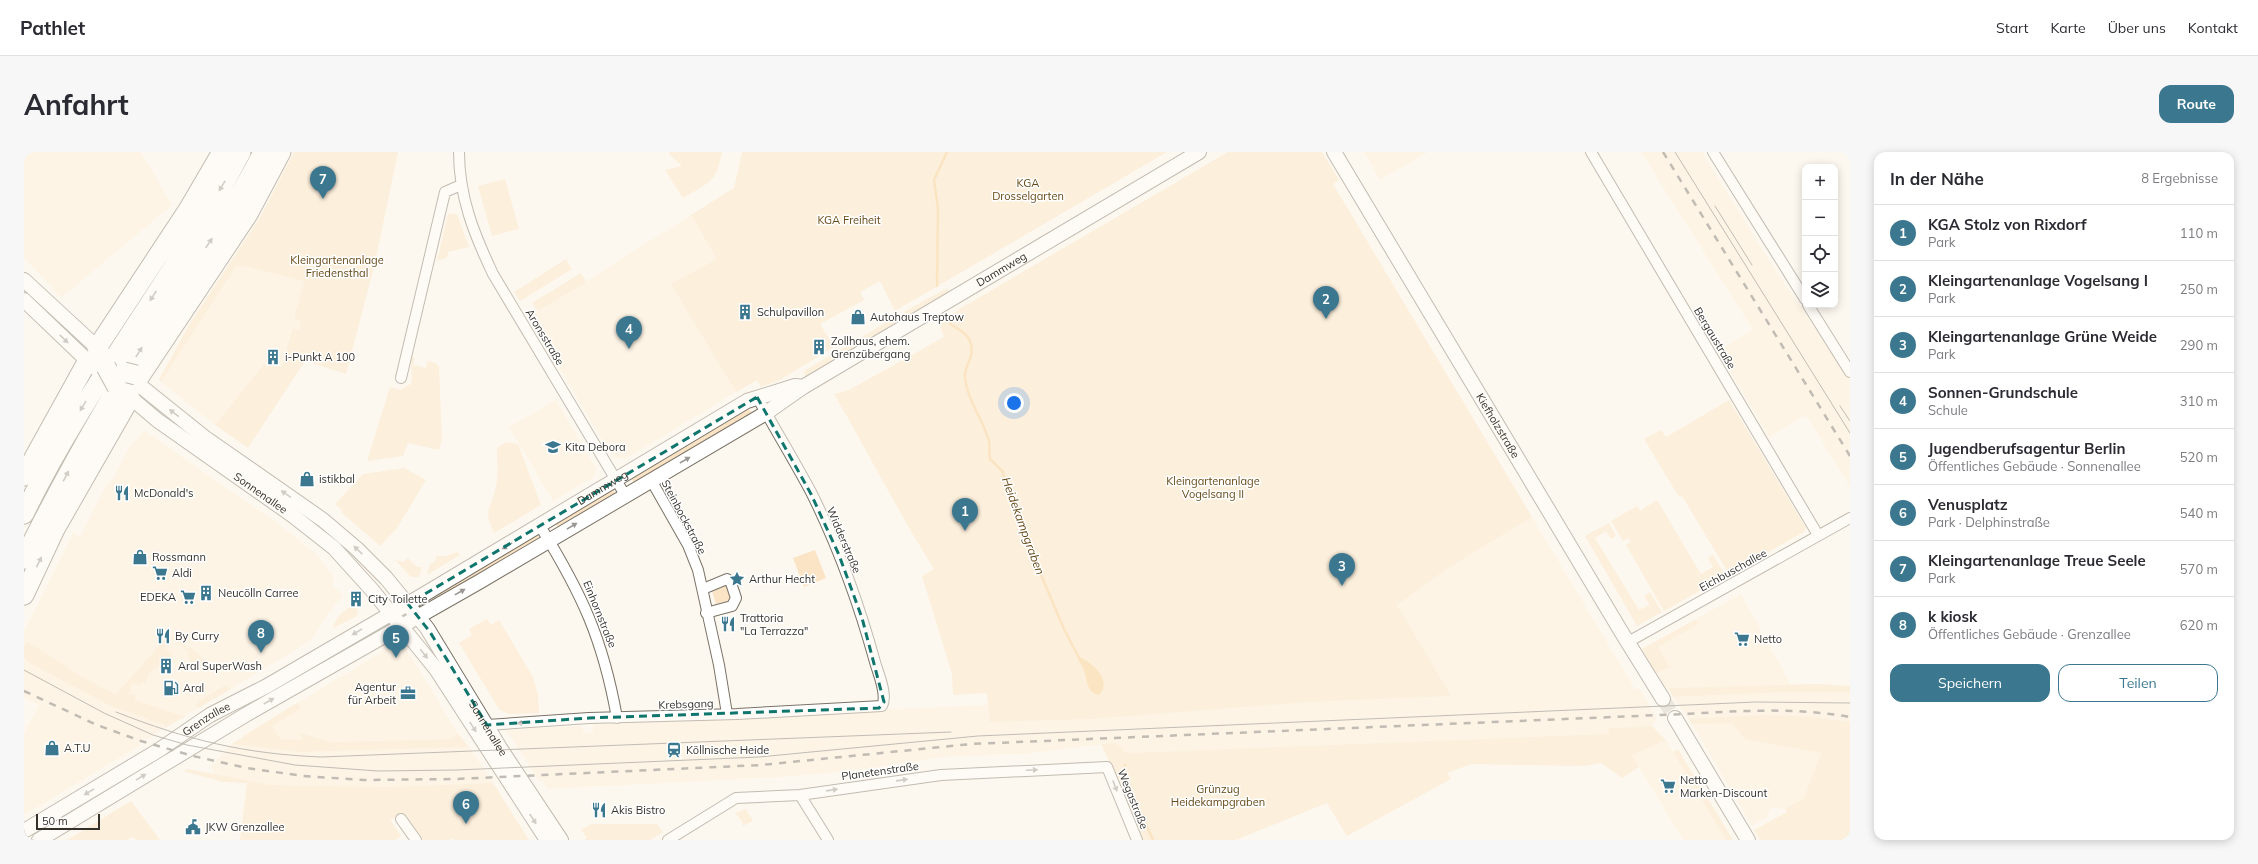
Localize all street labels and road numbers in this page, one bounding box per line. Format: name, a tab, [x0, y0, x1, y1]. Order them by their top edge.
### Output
street label: Dammweg	[974, 249, 1029, 290]
street label: Bergaustraße	[1691, 305, 1739, 371]
street label: Aronsstraße	[523, 306, 567, 368]
street label: Kiefholzstraße	[1473, 391, 1523, 461]
street label: Dammweg	[575, 467, 630, 508]
street label: Sonnenallee	[231, 469, 290, 517]
street label: Steinbockstraße	[658, 477, 710, 557]
street label: Widderstraße	[824, 505, 864, 575]
street label: Eichbuschallee	[1697, 546, 1769, 594]
street label: Einhornstraße	[580, 578, 620, 650]
street label: Krebsgang	[658, 696, 714, 712]
street label: Sonnenallee	[466, 698, 510, 759]
street label: Grenzallee	[179, 699, 232, 739]
street label: Planetenstraße	[841, 759, 919, 783]
street label: Wegastraße	[1115, 767, 1151, 831]

